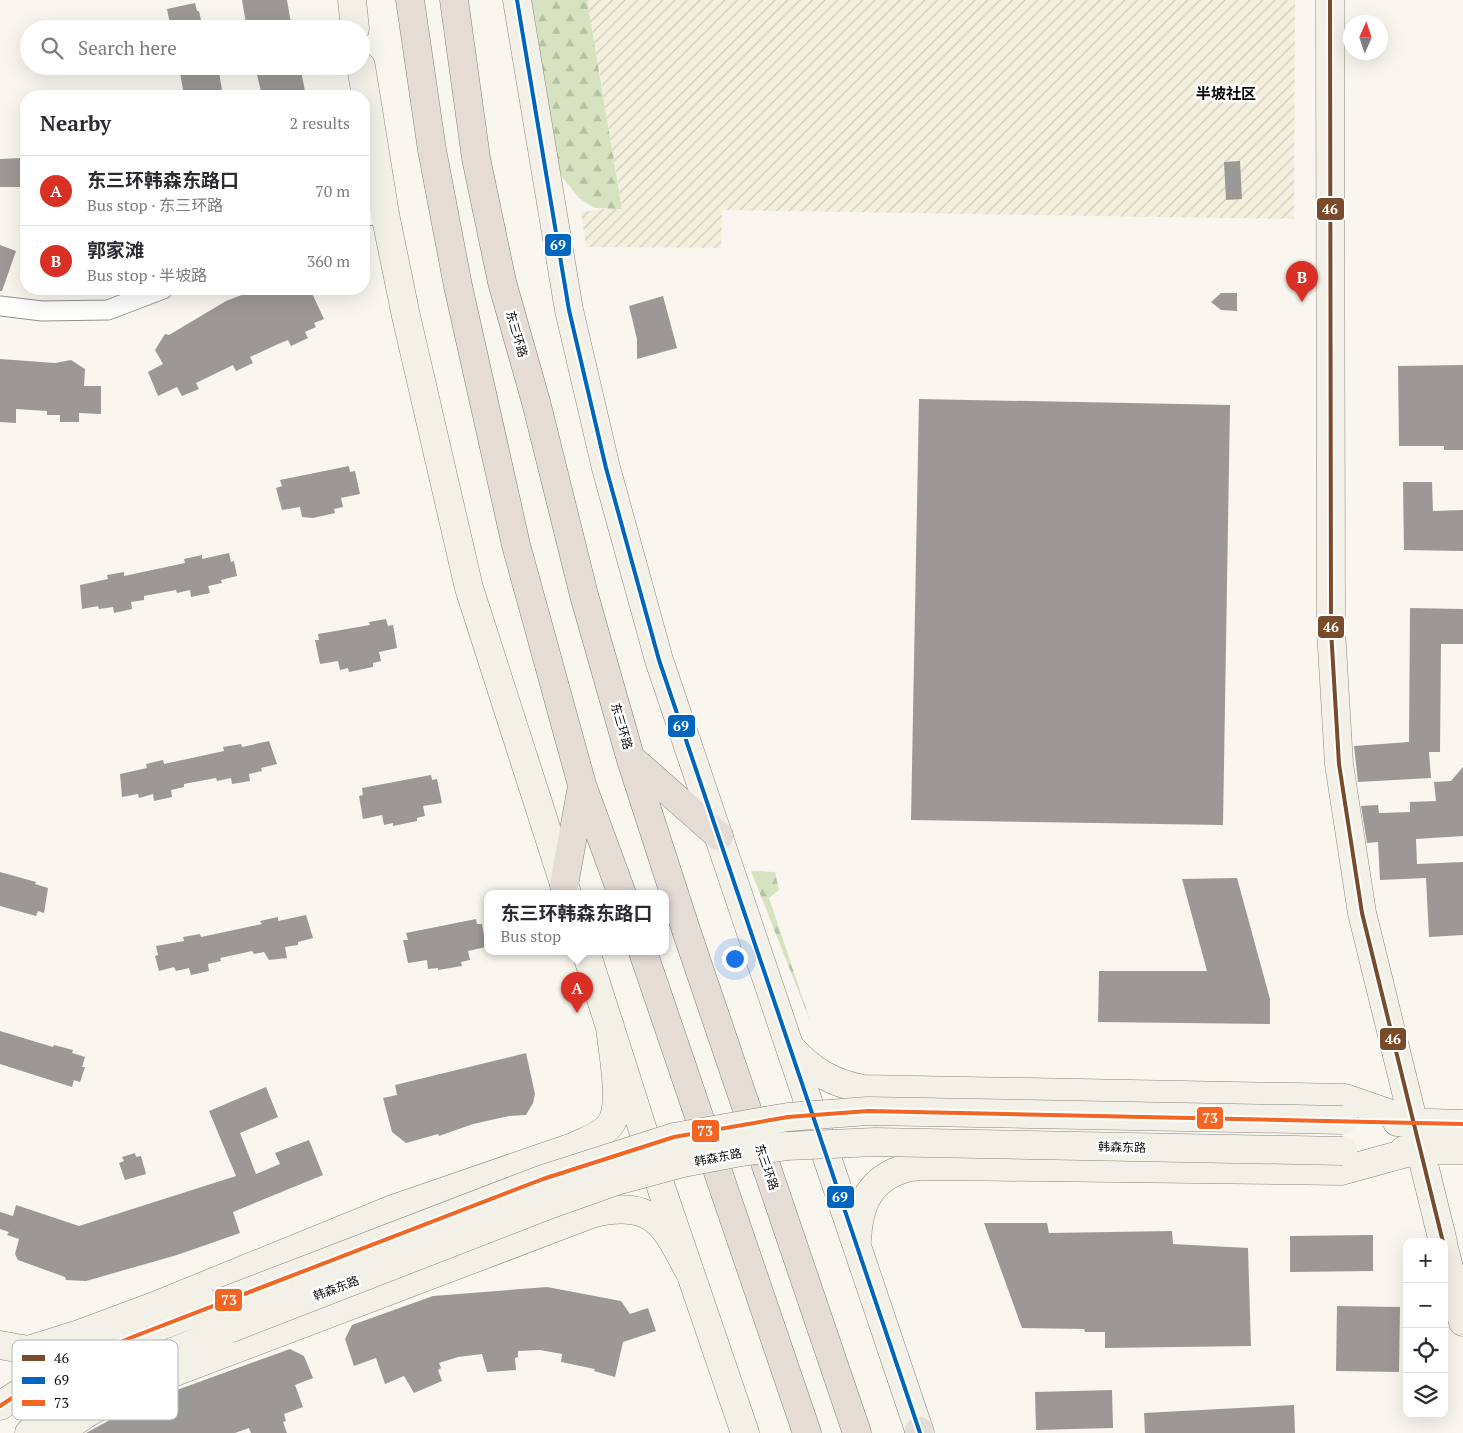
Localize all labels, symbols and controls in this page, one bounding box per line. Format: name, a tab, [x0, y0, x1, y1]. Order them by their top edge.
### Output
north arrow	[1343, 15, 1388, 60]
search box	[20, 20, 370, 75]
icon: search	[38, 34, 66, 62]
text: Search here	[78, 35, 177, 60]
district label: 半坡社区	[1196, 83, 1256, 103]
text: Nearby	[40, 109, 111, 137]
text: 2 results	[290, 112, 350, 134]
text: 东三环韩森东路口	[87, 167, 239, 192]
text: A	[50, 180, 62, 202]
text: 70 m	[315, 180, 350, 202]
text: Bus stop · 东三环路	[87, 194, 223, 216]
line badge: 46	[1316, 197, 1345, 221]
text: 46	[1322, 199, 1338, 218]
line badge: 69	[544, 233, 572, 257]
text: 69	[550, 235, 566, 254]
text: 郭家滩	[87, 237, 144, 262]
text: B	[51, 250, 61, 272]
text: 360 m	[307, 250, 350, 272]
pin: B	[1286, 261, 1318, 302]
text: Bus stop · 半坡路	[87, 264, 207, 286]
street label: 东三环路	[503, 309, 531, 359]
line badge: 46	[1317, 615, 1345, 639]
text: 46	[1323, 617, 1339, 636]
street label: 东三环路	[608, 701, 636, 751]
line badge: 69	[667, 714, 696, 738]
text: 69	[673, 716, 689, 735]
popup	[484, 890, 669, 955]
text: 东三环韩森东路口	[500, 900, 653, 925]
text: Bus stop	[500, 925, 561, 947]
your location	[722, 946, 748, 972]
pin: A	[561, 972, 593, 1013]
line badge: 46	[1379, 1027, 1407, 1051]
text: 46	[1385, 1029, 1401, 1048]
line badge: 73	[1196, 1106, 1224, 1130]
text: 73	[1202, 1108, 1218, 1127]
line badge: 73	[691, 1119, 720, 1143]
text: 73	[697, 1121, 713, 1140]
street label: 韩森东路	[1098, 1139, 1146, 1155]
street label: 东三环路	[752, 1142, 782, 1192]
street label: 韩森东路	[693, 1145, 743, 1169]
line badge: 69	[826, 1185, 855, 1209]
text: 69	[832, 1187, 848, 1206]
map controls	[1403, 1238, 1448, 1418]
button: +	[1403, 1238, 1448, 1283]
street label: 韩森东路	[311, 1272, 361, 1304]
button: −	[1403, 1283, 1448, 1328]
line badge: 73	[214, 1288, 243, 1312]
text: 73	[221, 1290, 237, 1309]
button: locate	[1403, 1328, 1448, 1373]
legend	[12, 1340, 178, 1420]
text: 46	[54, 1348, 69, 1367]
text: 69	[54, 1370, 69, 1389]
button: layers	[1403, 1373, 1448, 1418]
text: 73	[54, 1393, 69, 1412]

